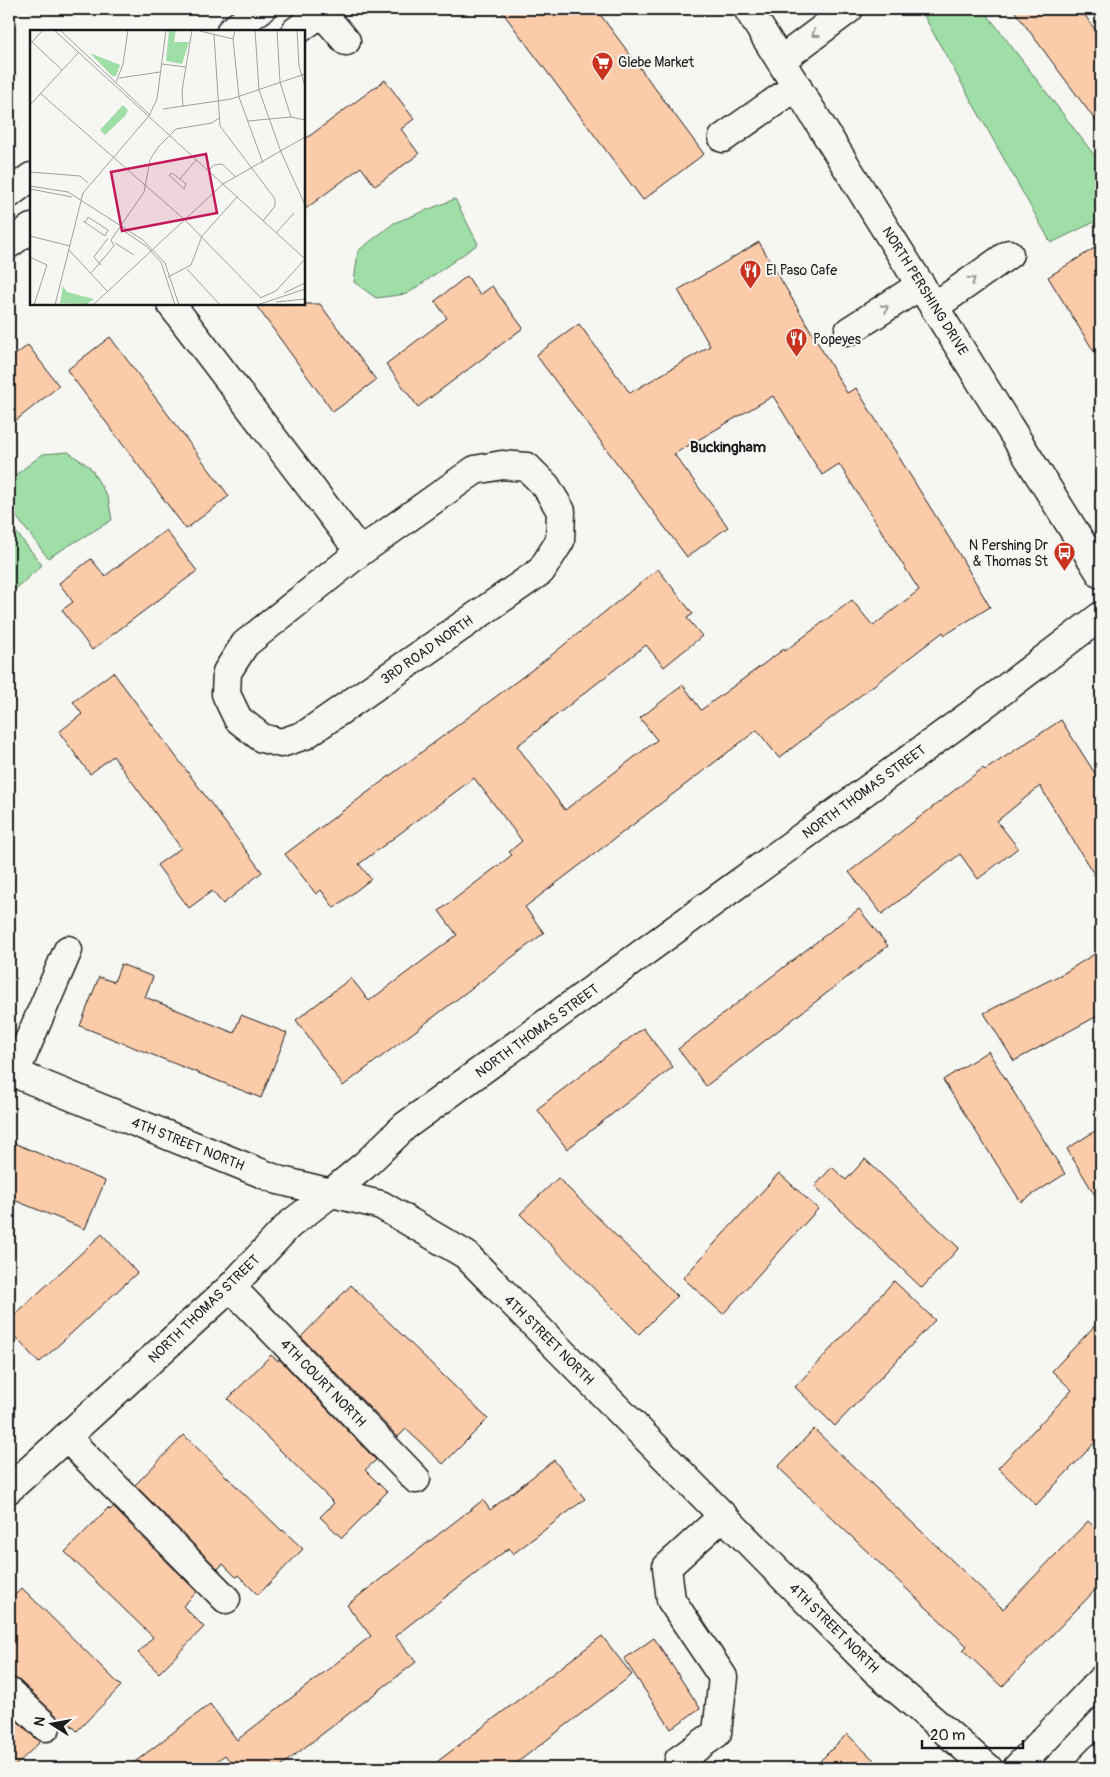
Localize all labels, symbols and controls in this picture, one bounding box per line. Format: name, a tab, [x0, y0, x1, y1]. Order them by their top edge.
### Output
one-way arrow	[812, 29, 821, 37]
inset map	[30, 30, 305, 305]
supermarket icon: Glebe Market	[590, 50, 614, 81]
place label: Glebe Market	[618, 54, 695, 71]
street label: NORTH PERSHING DRIVE	[878, 224, 972, 358]
restaurant icon: El Paso Cafe	[738, 258, 762, 289]
place label: El Paso Cafe	[766, 262, 837, 279]
one-way arrow	[966, 277, 976, 286]
one-way arrow	[879, 305, 889, 314]
restaurant icon: Popeyes	[785, 327, 809, 358]
place label: Popeyes	[813, 331, 862, 348]
district label: Buckingham	[690, 438, 766, 457]
place label: N Pershing Dr & Thomas St	[969, 537, 1048, 570]
bus stop icon: N Pershing Dr & Thomas St	[1052, 541, 1076, 572]
street label: 3RD ROAD NORTH	[378, 612, 477, 688]
street label: NORTH THOMAS STREET	[799, 741, 929, 842]
street label: NORTH THOMAS STREET	[472, 980, 602, 1081]
street label: 4TH STREET NORTH	[129, 1114, 247, 1174]
street label: NORTH THOMAS STREET	[145, 1251, 263, 1367]
street label: 4TH STREET NORTH	[500, 1291, 598, 1389]
street label: 4TH COURT NORTH	[277, 1335, 370, 1431]
street label: 4TH STREET NORTH	[785, 1579, 883, 1677]
north arrow	[28, 1700, 78, 1750]
text: N	[30, 1715, 49, 1728]
scale bar	[922, 1717, 1024, 1749]
text: 20 m	[930, 1726, 965, 1745]

